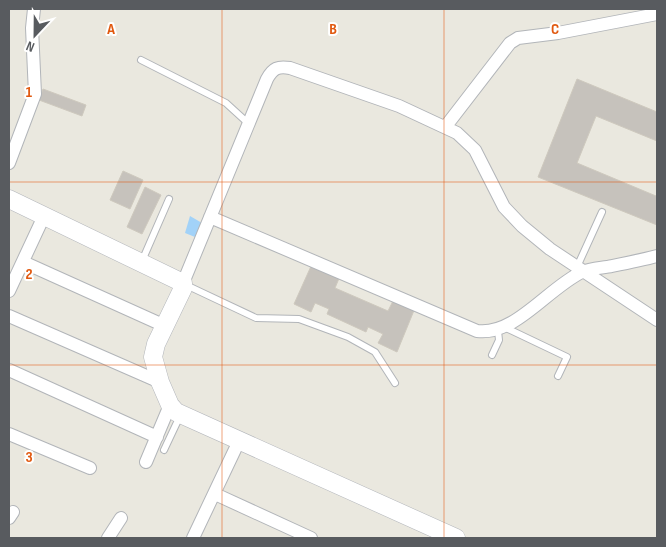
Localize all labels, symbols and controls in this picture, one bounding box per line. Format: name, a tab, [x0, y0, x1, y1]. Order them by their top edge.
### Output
north arrow	[10, 10, 60, 60]
text: A	[106, 20, 115, 39]
text: B	[329, 20, 337, 39]
text: C	[551, 20, 559, 39]
text: N	[24, 37, 37, 56]
text: 1	[26, 83, 33, 102]
text: 2	[25, 265, 33, 284]
text: 3	[25, 448, 33, 467]

